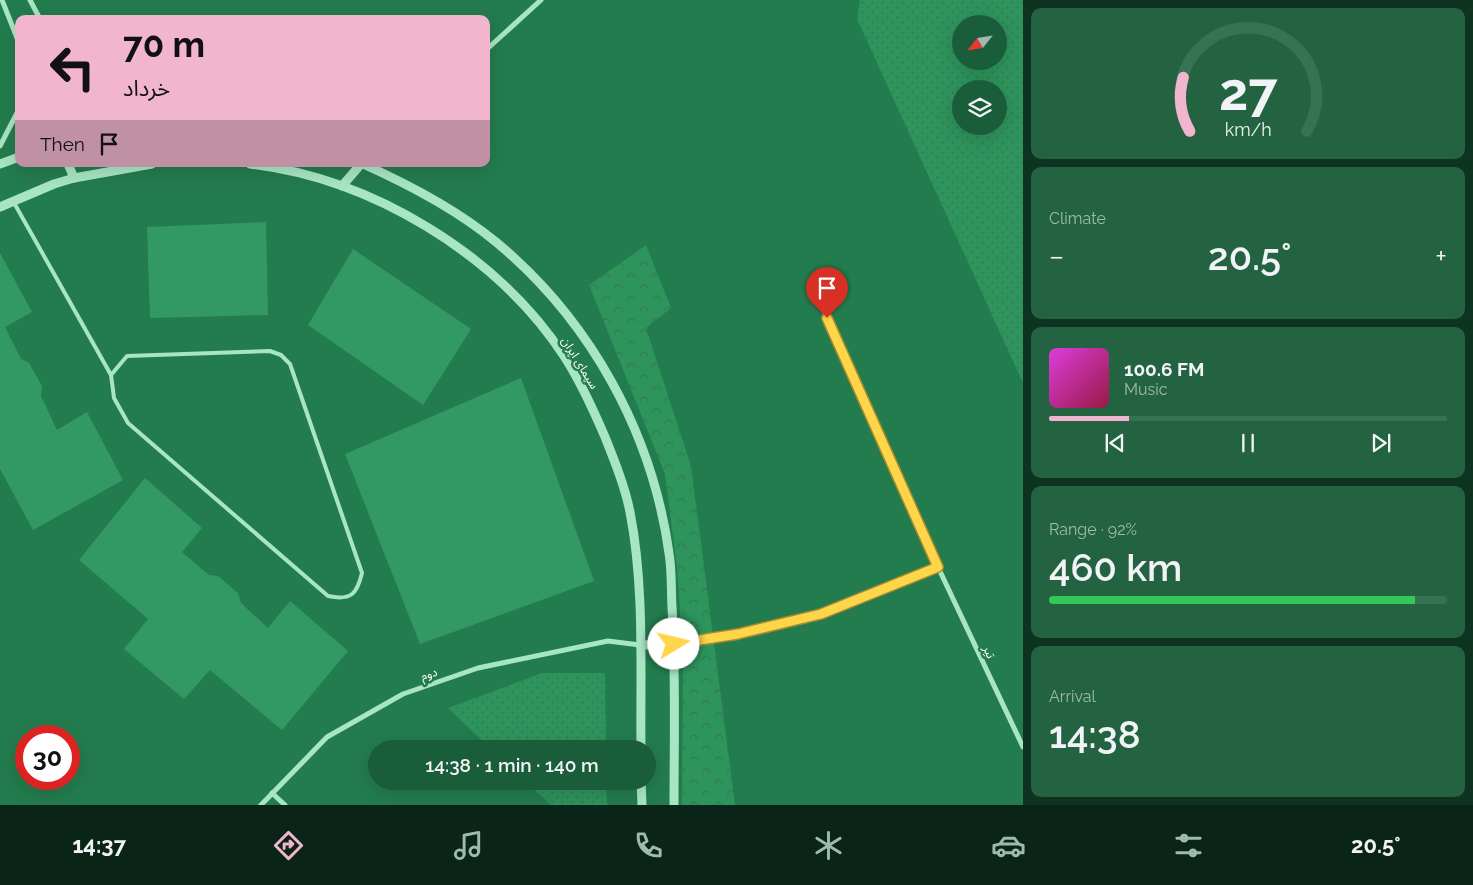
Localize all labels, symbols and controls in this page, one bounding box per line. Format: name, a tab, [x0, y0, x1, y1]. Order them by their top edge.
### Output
north arrow	[952, 15, 1008, 70]
map controls	[952, 15, 1007, 135]
text: 70 m	[123, 24, 205, 65]
icon: left	[40, 35, 105, 100]
text: 27	[1219, 61, 1278, 122]
text: خرداد	[123, 75, 170, 101]
button: layers	[952, 80, 1007, 135]
text: km/h	[1224, 119, 1272, 140]
icon: arrive	[95, 130, 123, 158]
text: Then	[40, 133, 85, 155]
text: Climate	[1049, 209, 1106, 228]
text: 20.5°	[1208, 234, 1292, 279]
text: −	[1049, 240, 1064, 273]
text: +	[1435, 240, 1447, 273]
pin	[806, 267, 848, 318]
icon: arrive	[813, 274, 841, 302]
street label: سیمای ایران	[559, 334, 601, 392]
text: 100.6 FM	[1124, 358, 1204, 380]
text: Music	[1124, 380, 1168, 399]
icon: previous	[1101, 429, 1129, 457]
icon: pause	[1234, 429, 1262, 457]
icon: next	[1367, 429, 1395, 457]
text: Range · 92%	[1049, 520, 1137, 539]
text: 460 km	[1049, 545, 1182, 590]
position arrow	[647, 617, 699, 669]
street label: تیر	[979, 642, 998, 661]
street label: دوم	[419, 665, 440, 685]
text: Arrival	[1049, 687, 1096, 706]
text: 14:38	[1049, 712, 1141, 757]
speed limit sign: 30	[15, 725, 80, 790]
text: 14:38 · 1 min · 140 m	[425, 754, 599, 776]
icon: directions	[271, 828, 306, 863]
icon: music	[451, 828, 486, 863]
icon: phone	[631, 828, 666, 863]
icon: climate	[811, 828, 846, 863]
icon: car	[991, 828, 1026, 863]
icon: filters	[1171, 828, 1206, 863]
text: 14:37	[73, 832, 126, 858]
text: 20.5°	[1351, 832, 1400, 858]

